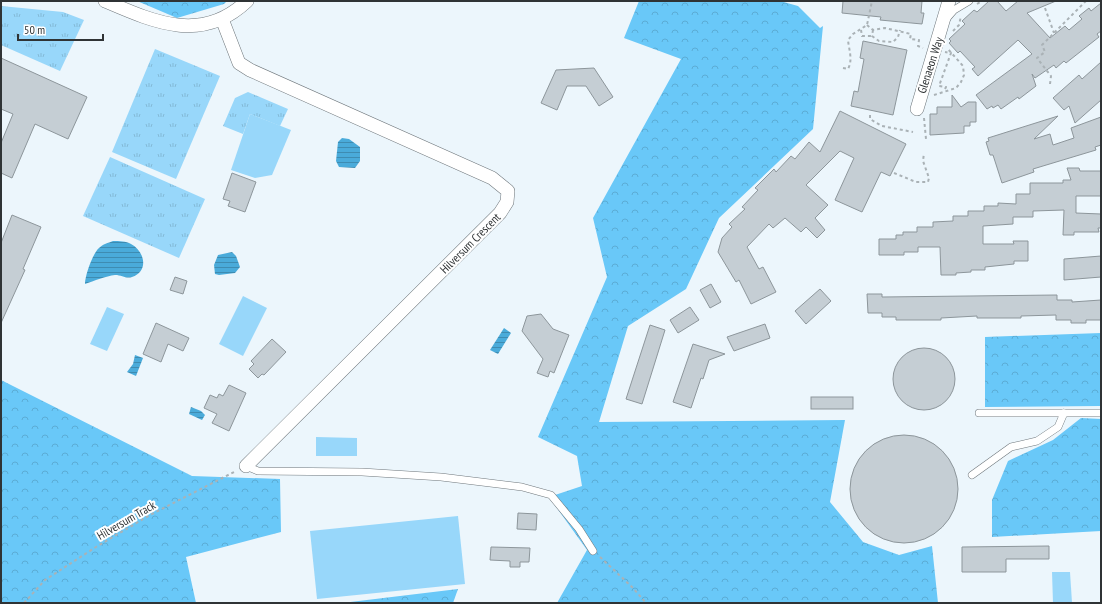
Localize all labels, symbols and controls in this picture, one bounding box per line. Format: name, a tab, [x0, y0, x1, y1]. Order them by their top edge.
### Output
scale bar	[18, 16, 103, 42]
text: 50 m	[24, 22, 45, 37]
street label: Glenaeon Way	[914, 34, 946, 95]
street label: Hilversum Crescent	[437, 209, 504, 276]
street label: Hilversum Track	[94, 497, 158, 543]

